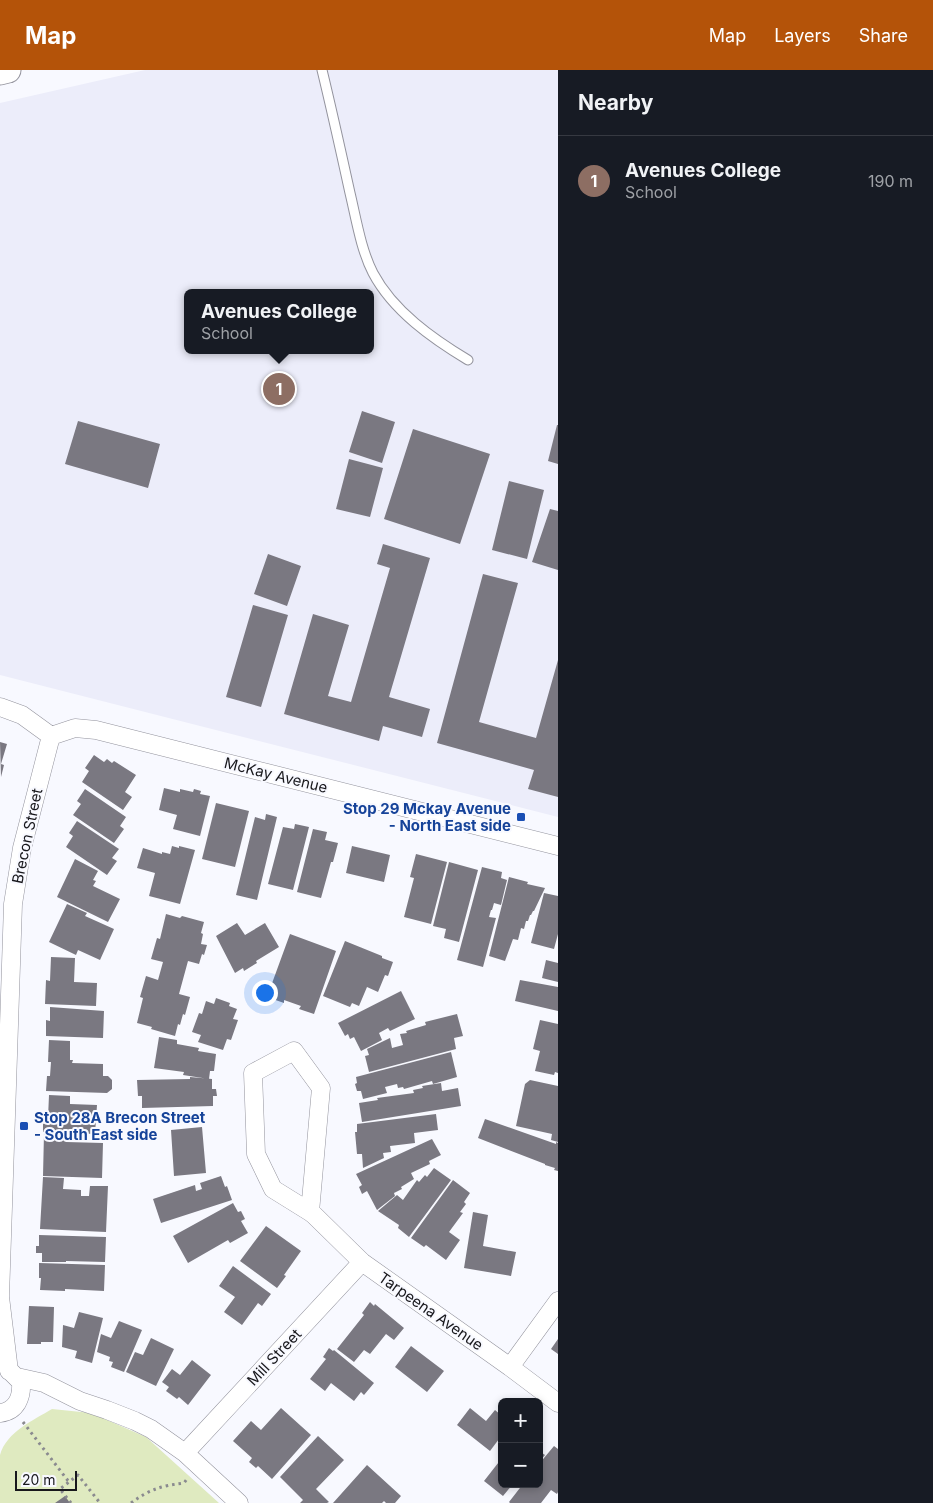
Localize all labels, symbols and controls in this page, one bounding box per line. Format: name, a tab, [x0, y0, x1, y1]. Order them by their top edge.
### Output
text: Map	[25, 21, 76, 50]
text: Map	[709, 25, 746, 46]
text: Layers	[774, 25, 831, 46]
text: Share	[859, 25, 908, 46]
text: Nearby	[578, 90, 653, 115]
text: Avenues College	[625, 159, 781, 182]
text: 1	[591, 171, 597, 191]
text: 190 m	[868, 171, 913, 191]
text: School	[625, 182, 677, 202]
popup	[184, 289, 374, 354]
text: Avenues College	[201, 300, 357, 323]
text: School	[201, 323, 253, 343]
pin: 1	[263, 370, 295, 408]
street label: McKay Avenue	[222, 753, 330, 797]
street label: Brecon Street	[8, 787, 46, 885]
place label: Stop 29 Mckay Avenue - North East side	[343, 799, 511, 835]
marker: Stop 29 Mckay Avenue - North East side	[515, 811, 527, 823]
your location	[252, 980, 278, 1006]
place label: Stop 28A Brecon Street - South East side	[34, 1108, 206, 1144]
marker: Stop 28A Brecon Street - South East side	[18, 1120, 30, 1132]
street label: Tarpeena Avenue	[375, 1268, 487, 1354]
street label: Mill Street	[243, 1324, 305, 1389]
map controls	[498, 1398, 543, 1488]
button: +	[498, 1398, 543, 1443]
button: −	[498, 1443, 543, 1488]
scale bar	[15, 1468, 78, 1491]
text: 20 m	[22, 1471, 56, 1488]

